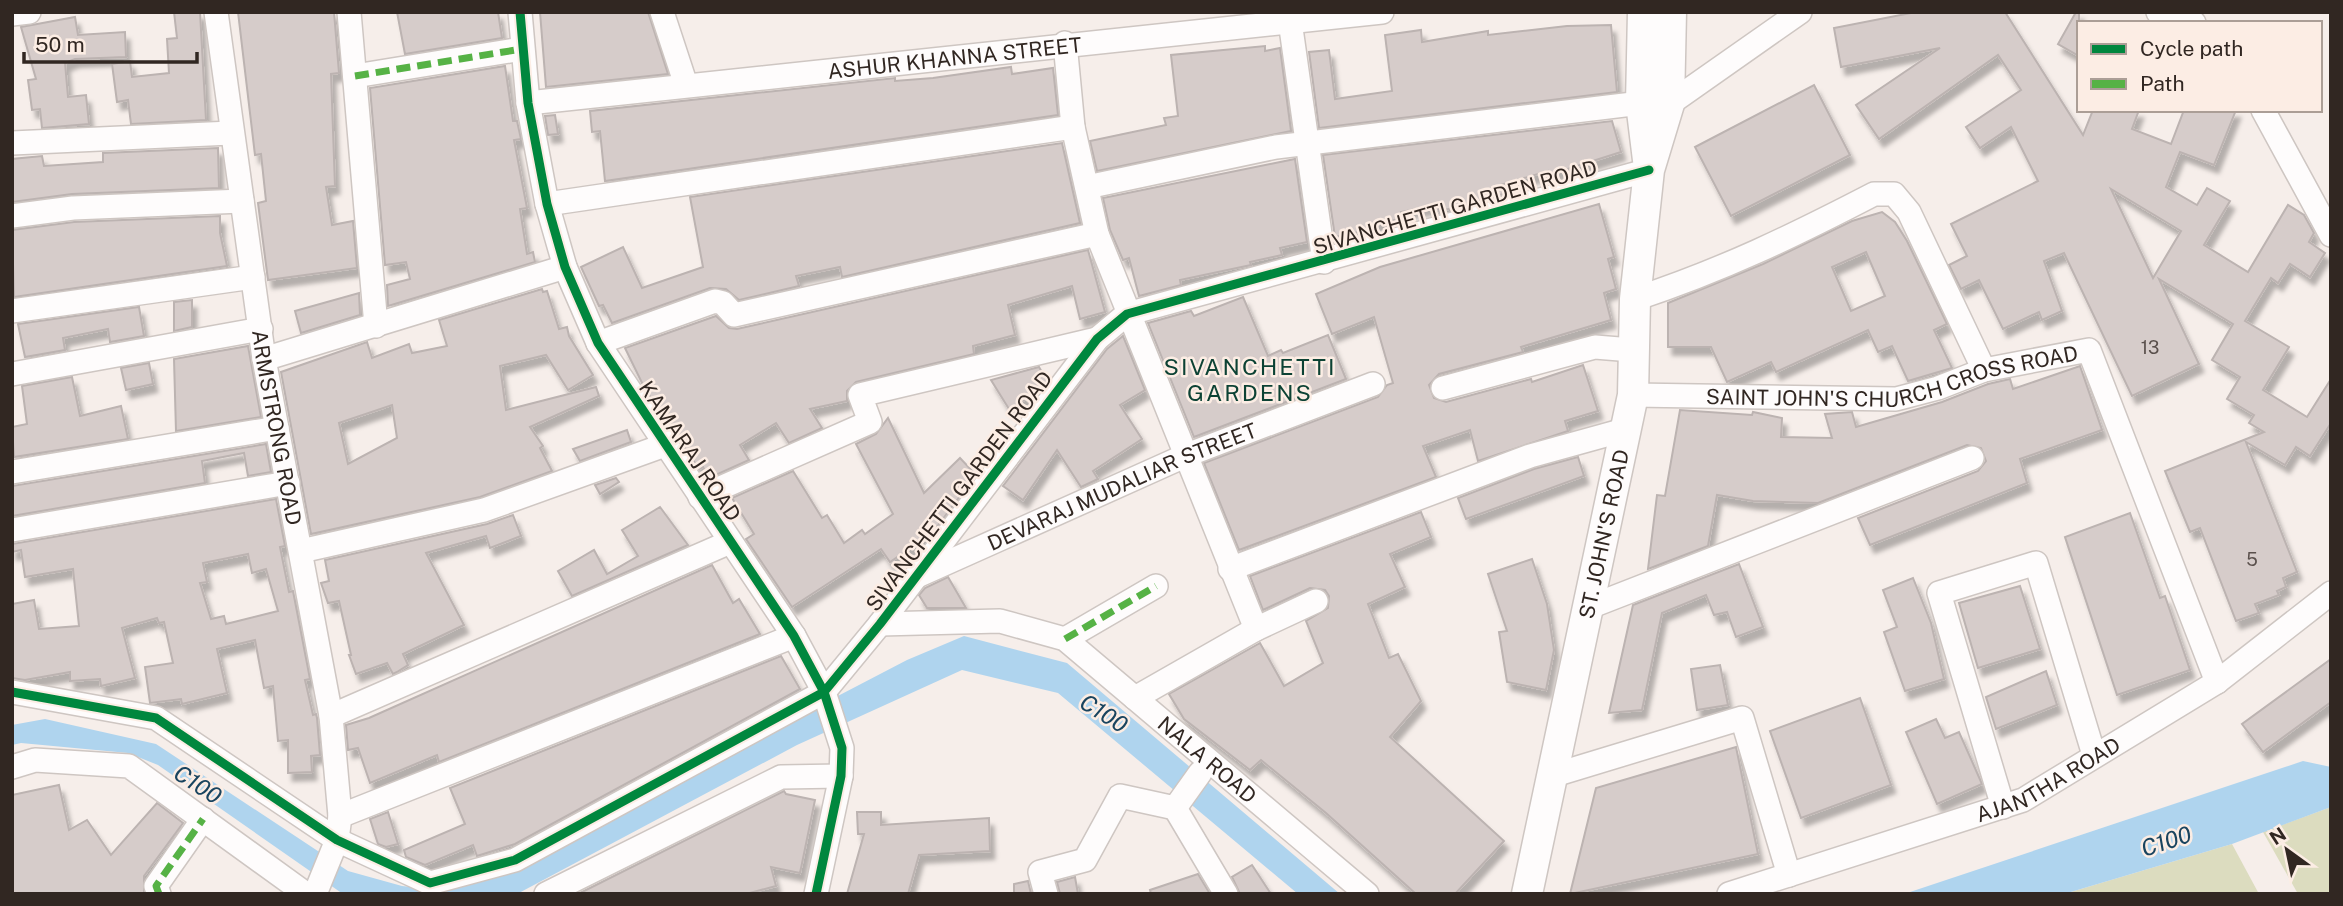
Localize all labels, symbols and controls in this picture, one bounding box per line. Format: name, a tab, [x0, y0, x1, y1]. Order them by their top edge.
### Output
scale bar	[24, 21, 198, 65]
legend	[2077, 21, 2322, 112]
text: 50 m	[35, 32, 85, 57]
street label: ASHUR KHANNA STREET	[826, 32, 1083, 83]
text: Cycle path	[2140, 36, 2243, 61]
text: Path	[2140, 71, 2185, 96]
street label: SIVANCHETTI GARDEN ROAD	[1310, 154, 1600, 260]
street label: ARMSTRONG ROAD	[248, 328, 307, 527]
house number: 13	[2141, 337, 2159, 358]
street label: SAINT JOHN'S CHURCH CROSS ROAD	[1706, 340, 2080, 412]
district label: SIVANCHETTI GARDENS	[1164, 353, 1336, 406]
street label: SIVANCHETTI GARDEN ROAD	[860, 366, 1058, 616]
street label: KAMARAJ ROAD	[634, 376, 746, 526]
street label: DEVARAJ MUDALIAR STREET	[983, 417, 1260, 555]
street label: ST. JOHN'S ROAD	[1573, 447, 1634, 621]
house number: 5	[2246, 549, 2258, 570]
water label: C100	[1075, 688, 1133, 738]
street label: NALA ROAD	[1153, 711, 1262, 808]
street label: AJANTHA ROAD	[1973, 731, 2125, 827]
water label: C100	[169, 759, 227, 810]
north arrow	[2252, 815, 2322, 885]
water label: C100	[2137, 820, 2195, 862]
text: N	[2266, 822, 2290, 849]

